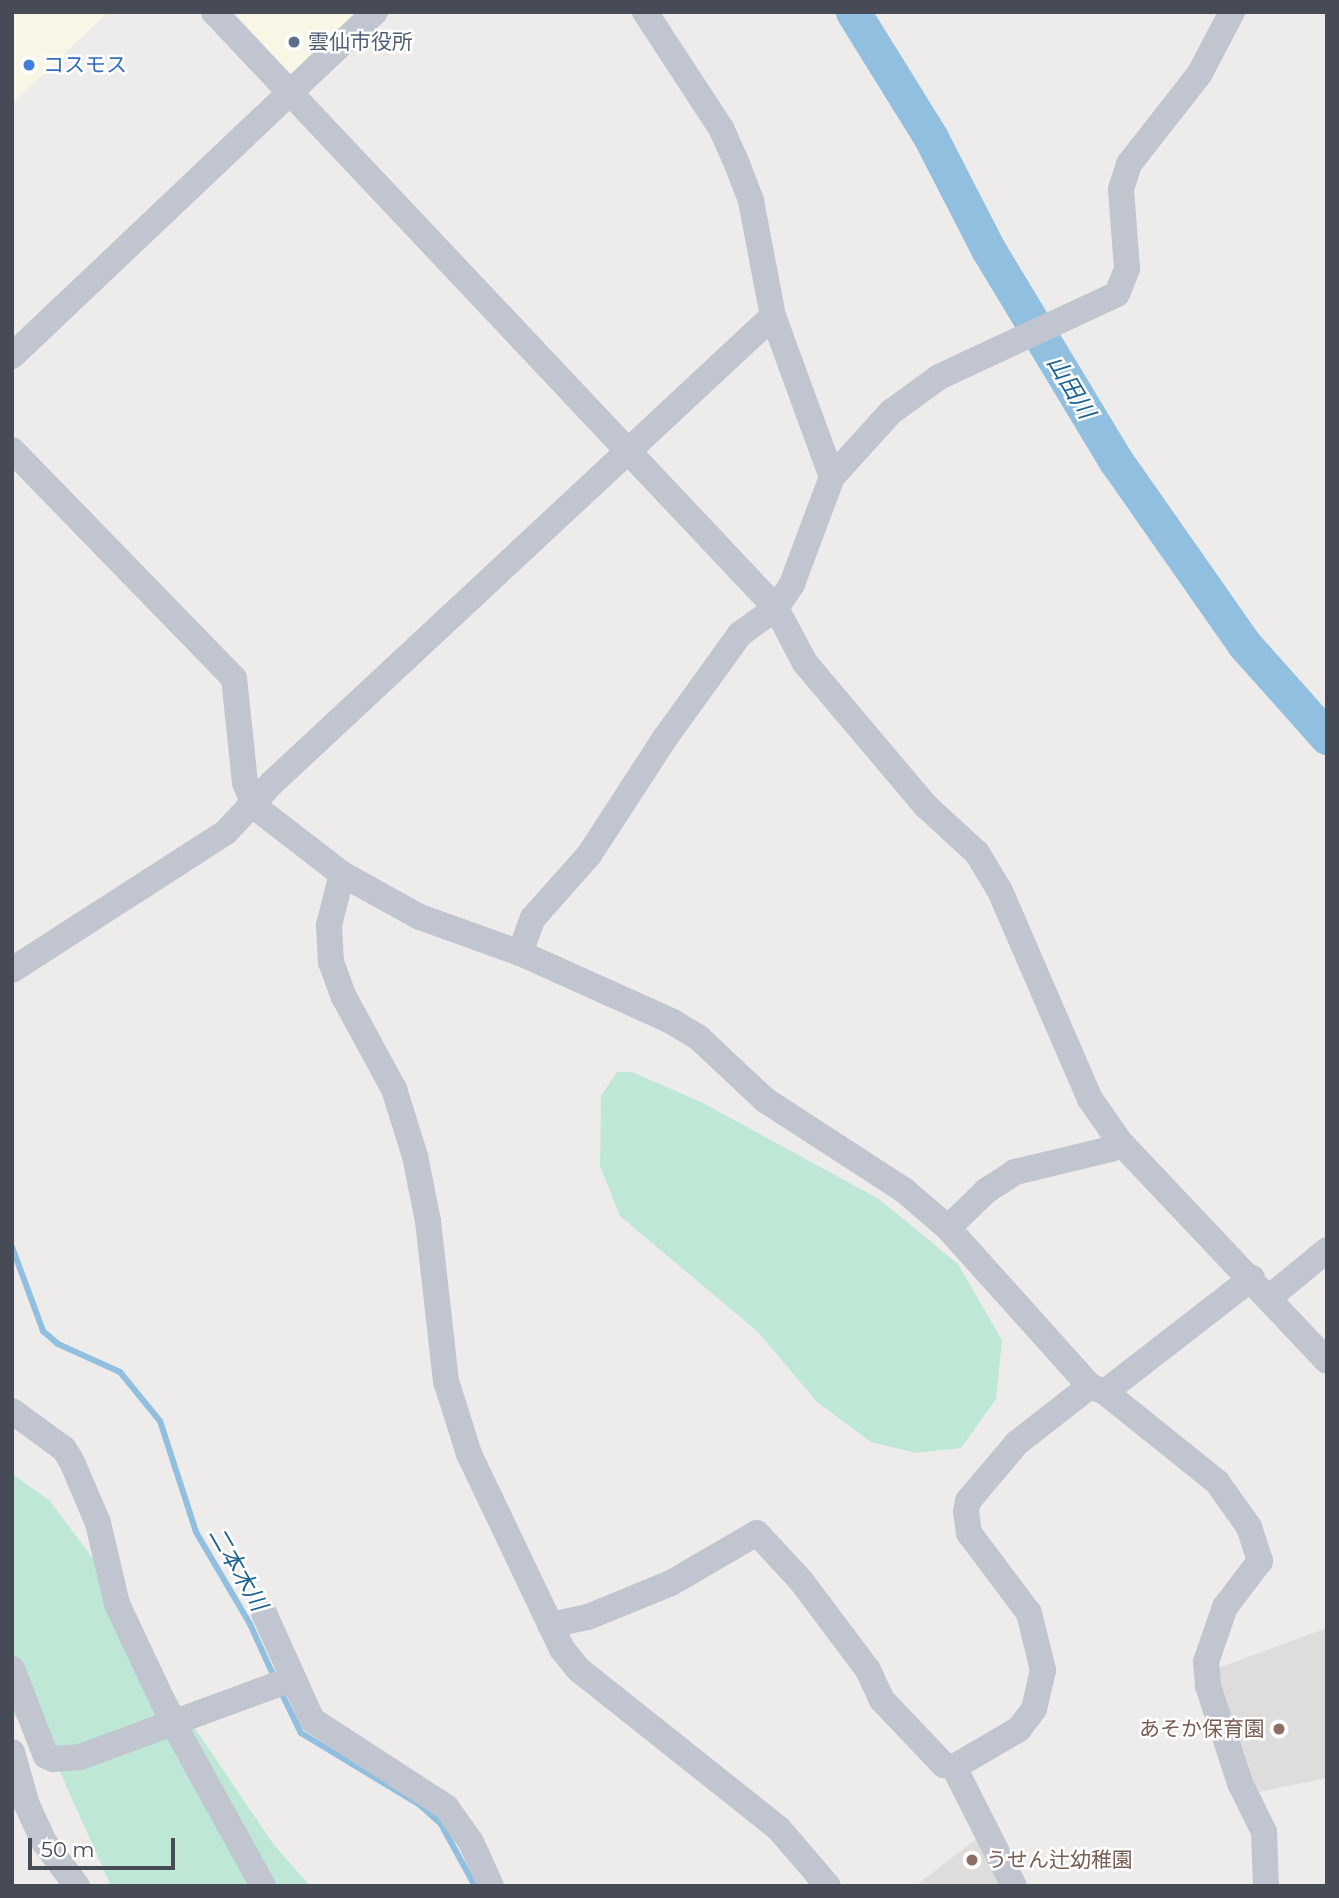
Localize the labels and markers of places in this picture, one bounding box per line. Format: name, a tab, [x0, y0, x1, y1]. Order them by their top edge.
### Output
place label: 雲仙市役所	[308, 29, 413, 55]
marker: 雲仙市役所	[286, 34, 302, 50]
place label: コスモス	[43, 52, 127, 78]
marker: コスモス	[21, 57, 37, 73]
place label: あそか保育園	[1139, 1716, 1265, 1742]
marker: あそか保育園	[1271, 1721, 1287, 1737]
place label: うせん辻幼稚園	[986, 1847, 1133, 1873]
marker: うせん辻幼稚園	[964, 1852, 980, 1868]

